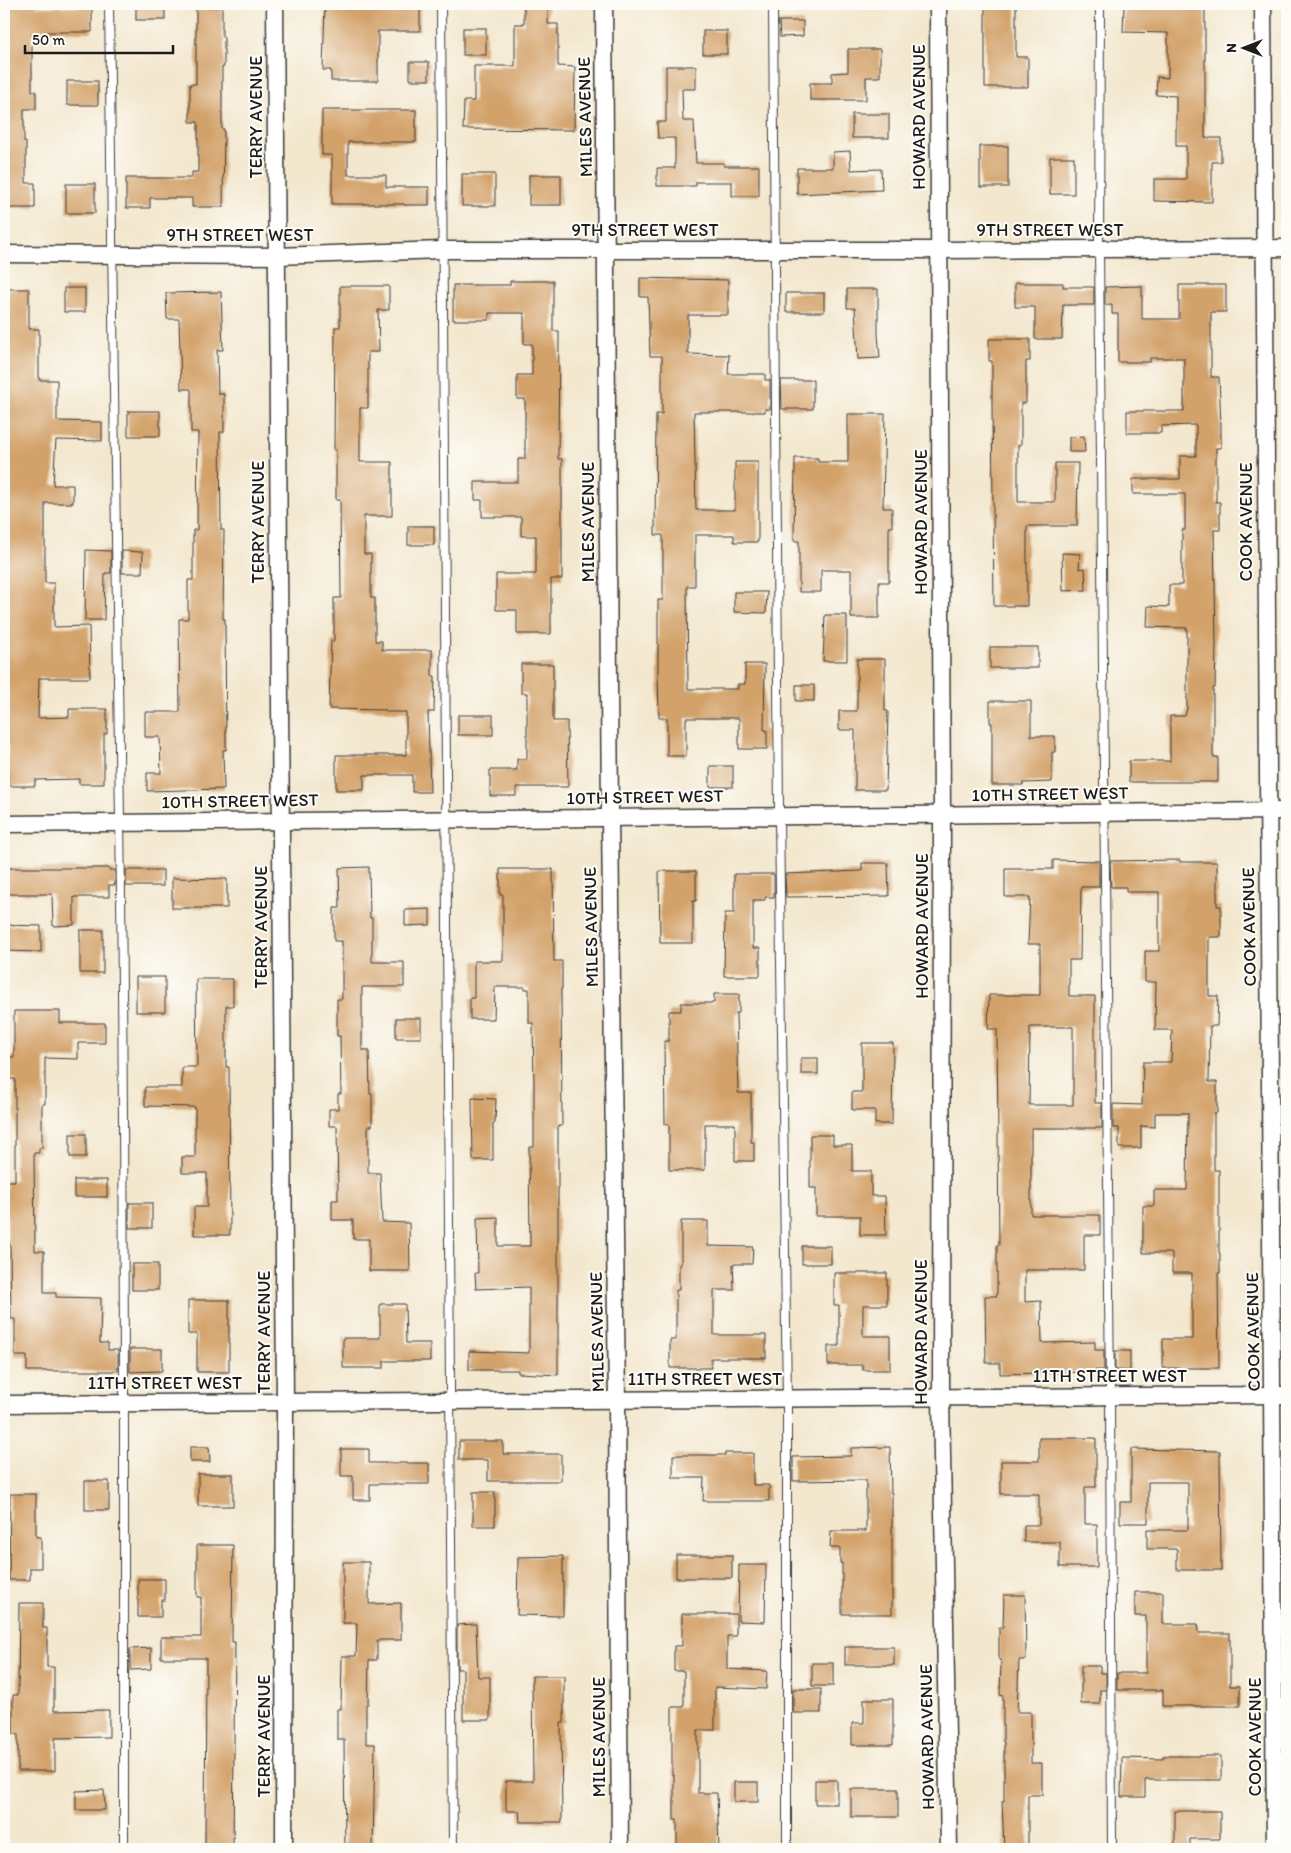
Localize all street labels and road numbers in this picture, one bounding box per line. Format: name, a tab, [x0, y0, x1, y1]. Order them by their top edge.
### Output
street label: HOWARD AVENUE	[908, 44, 930, 190]
street label: TERRY AVENUE	[245, 56, 267, 178]
street label: MILES AVENUE	[573, 57, 597, 177]
street label: 9TH STREET WEST	[571, 219, 719, 241]
street label: 9TH STREET WEST	[976, 219, 1124, 241]
street label: 9TH STREET WEST	[166, 224, 314, 246]
street label: HOWARD AVENUE	[910, 449, 932, 595]
street label: TERRY AVENUE	[247, 461, 269, 583]
street label: MILES AVENUE	[577, 462, 599, 582]
street label: COOK AVENUE	[1235, 462, 1257, 582]
street label: 10TH STREET WEST	[971, 782, 1129, 806]
street label: 10TH STREET WEST	[566, 785, 724, 809]
street label: 10TH STREET WEST	[161, 789, 319, 813]
street label: HOWARD AVENUE	[911, 853, 933, 999]
street label: TERRY AVENUE	[250, 866, 272, 988]
street label: MILES AVENUE	[579, 867, 603, 987]
street label: COOK AVENUE	[1237, 867, 1261, 987]
street label: HOWARD AVENUE	[910, 1259, 932, 1405]
street label: TERRY AVENUE	[253, 1271, 275, 1393]
street label: MILES AVENUE	[585, 1272, 609, 1392]
street label: COOK AVENUE	[1241, 1272, 1265, 1392]
street label: 11TH STREET WEST	[1033, 1365, 1187, 1387]
street label: 11TH STREET WEST	[628, 1368, 782, 1390]
street label: 11TH STREET WEST	[88, 1372, 242, 1394]
street label: HOWARD AVENUE	[915, 1664, 939, 1810]
street label: TERRY AVENUE	[253, 1675, 275, 1797]
street label: MILES AVENUE	[588, 1677, 610, 1797]
street label: COOK AVENUE	[1244, 1677, 1266, 1797]

